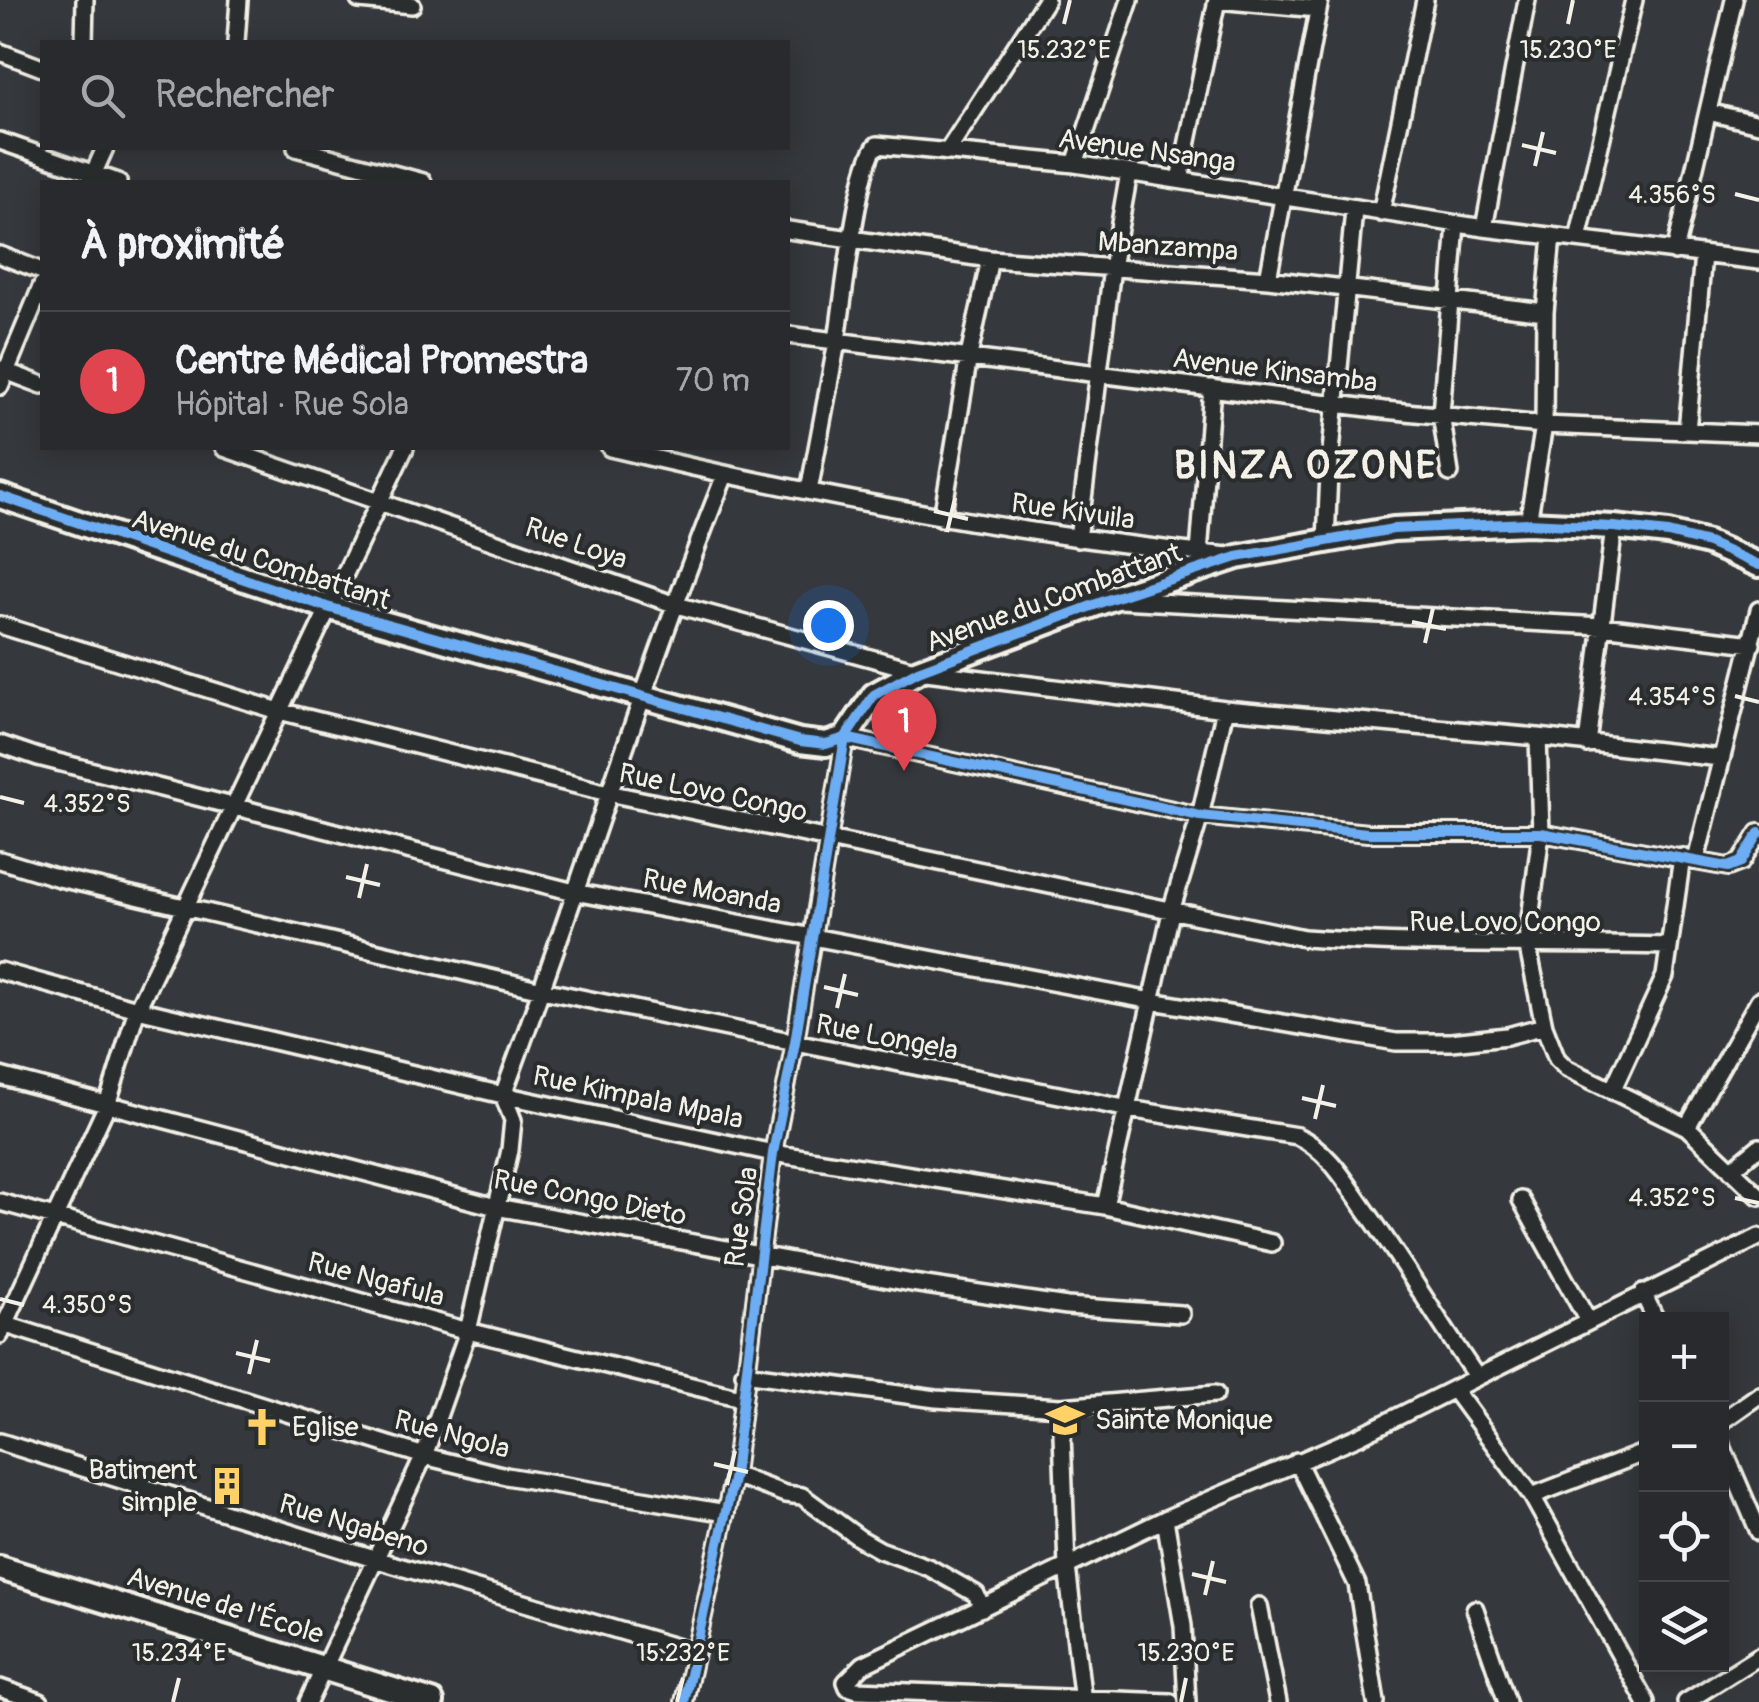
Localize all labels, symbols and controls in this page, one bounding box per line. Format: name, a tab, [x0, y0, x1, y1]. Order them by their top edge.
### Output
text: 15.232°E	[1017, 35, 1111, 66]
text: 15.230°E	[1519, 35, 1617, 66]
search box	[40, 40, 790, 150]
icon: search	[75, 68, 130, 123]
text: Rechercher	[155, 71, 335, 119]
street label: Avenue Nsanga	[1056, 121, 1238, 181]
text: 4.356°S	[1628, 180, 1716, 211]
text: À proximité	[80, 219, 285, 271]
street label: Mbanzampa	[1097, 225, 1239, 269]
text: Centre Médical Promestra	[175, 337, 588, 385]
street label: Avenue Kinsamba	[1171, 341, 1379, 401]
text: 1	[106, 361, 119, 401]
text: 70 m	[676, 361, 750, 401]
text: Hôpital · Rue Sola	[175, 385, 409, 425]
district label: BINZA OZONE	[1174, 442, 1438, 490]
street label: Rue Kivuila	[1009, 486, 1137, 538]
street label: Avenue du Combattant	[127, 502, 395, 619]
street label: Rue Loya	[520, 510, 632, 578]
street label: Avenue du Combattant	[921, 535, 1187, 661]
your location	[803, 600, 854, 651]
text: 4.354°S	[1628, 682, 1716, 713]
pin: 1	[872, 688, 936, 771]
street label: Rue Lovo Congo	[616, 756, 810, 830]
text: 4.352°S	[44, 789, 130, 820]
street label: Rue Moanda	[640, 861, 784, 923]
street label: Rue Lovo Congo	[1409, 905, 1601, 940]
street label: Rue Longela	[813, 1007, 961, 1069]
street label: Rue Kimpala Mpala	[530, 1059, 746, 1137]
street label: Rue Congo Dieto	[490, 1162, 690, 1234]
street label: Rue Sola	[718, 1164, 766, 1270]
text: 4.352°S	[1629, 1183, 1715, 1214]
street label: Rue Ngafula	[304, 1245, 448, 1315]
text: 4.350°S	[42, 1290, 132, 1321]
map controls	[1639, 1312, 1729, 1672]
button: +	[1639, 1312, 1729, 1402]
school or university icon: Sainte Monique	[1044, 1399, 1086, 1441]
button: −	[1639, 1402, 1729, 1492]
street label: Rue Ngola	[391, 1403, 513, 1467]
place label: Sainte Monique	[1095, 1403, 1273, 1438]
church icon: Eglise	[241, 1406, 283, 1448]
place label: Eglise	[292, 1410, 359, 1445]
place label: Batiment simple	[88, 1453, 198, 1520]
building icon: Batiment simple	[206, 1465, 248, 1507]
street label: Rue Ngabeno	[275, 1487, 433, 1565]
button: locate	[1639, 1492, 1729, 1582]
street label: Avenue de l'École	[123, 1559, 328, 1653]
button: layers	[1639, 1582, 1729, 1672]
text: 15.234°E	[132, 1638, 226, 1669]
text: 15.232°E	[636, 1638, 730, 1669]
text: 15.230°E	[1137, 1638, 1235, 1669]

